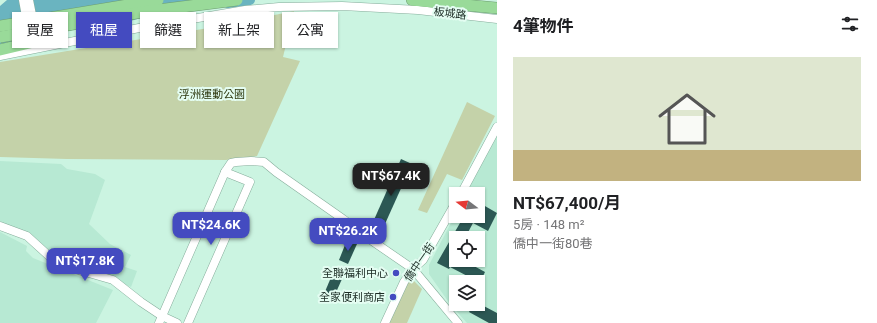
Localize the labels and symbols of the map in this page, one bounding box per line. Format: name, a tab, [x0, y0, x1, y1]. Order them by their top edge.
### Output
street label: 板城路	[433, 5, 467, 22]
park label: 浮洲運動公園	[179, 88, 245, 101]
pin: NT$67.4K	[350, 163, 432, 197]
north arrow	[449, 187, 485, 223]
pin: NT$24.6K	[170, 212, 252, 246]
pin: NT$26.2K	[307, 218, 389, 252]
street label: 僑中一街	[401, 241, 437, 284]
pin: NT$17.8K	[44, 248, 126, 282]
place label: 全聯福利中心	[322, 267, 388, 280]
marker: 全聯福利中心	[391, 268, 401, 278]
place label: 全家便利商店	[319, 291, 385, 304]
marker: 全家便利商店	[388, 292, 398, 302]

